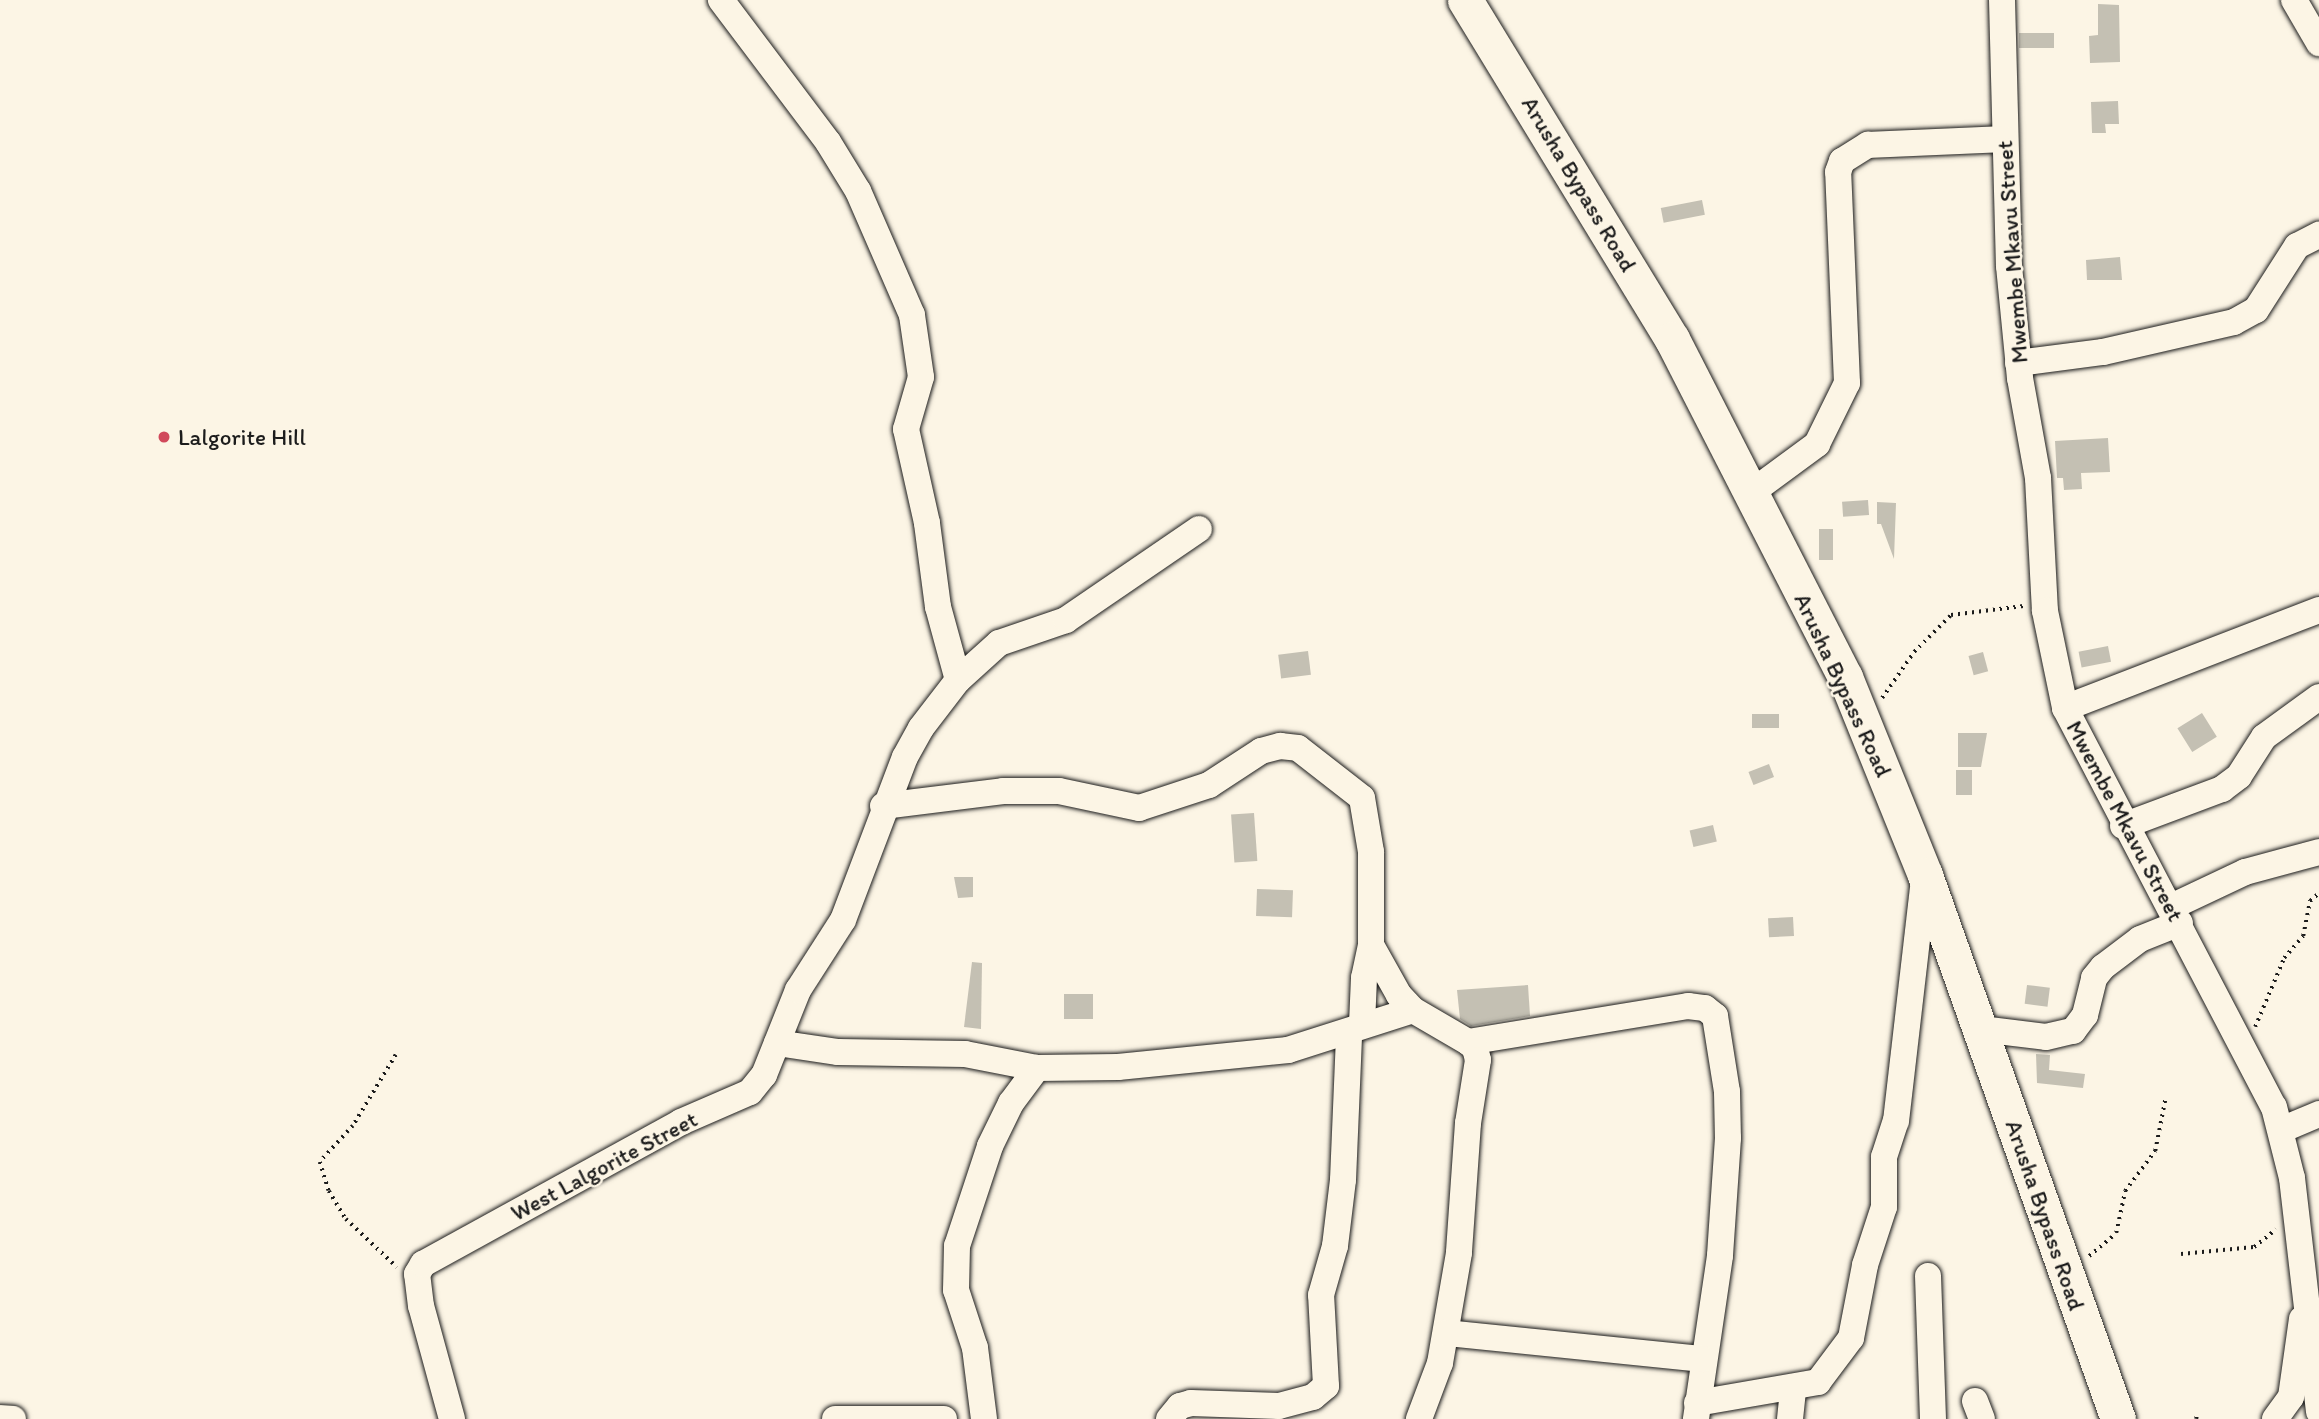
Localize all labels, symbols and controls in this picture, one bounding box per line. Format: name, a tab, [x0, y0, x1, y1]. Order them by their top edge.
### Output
street label: Arusha Bypass Road	[1516, 91, 1642, 277]
street label: Mwembe Mkavu Street	[1990, 140, 2034, 364]
place label: Lalgorite Hill	[178, 423, 306, 451]
marker: Lalgorite Hill	[156, 429, 172, 445]
street label: Arusha Bypass Road	[1788, 589, 1898, 781]
street label: Mwembe Mkavu Street	[2061, 716, 2189, 926]
street label: West Lalgorite Street	[506, 1105, 702, 1227]
street label: Arusha Bypass Road	[1999, 1116, 2091, 1314]

